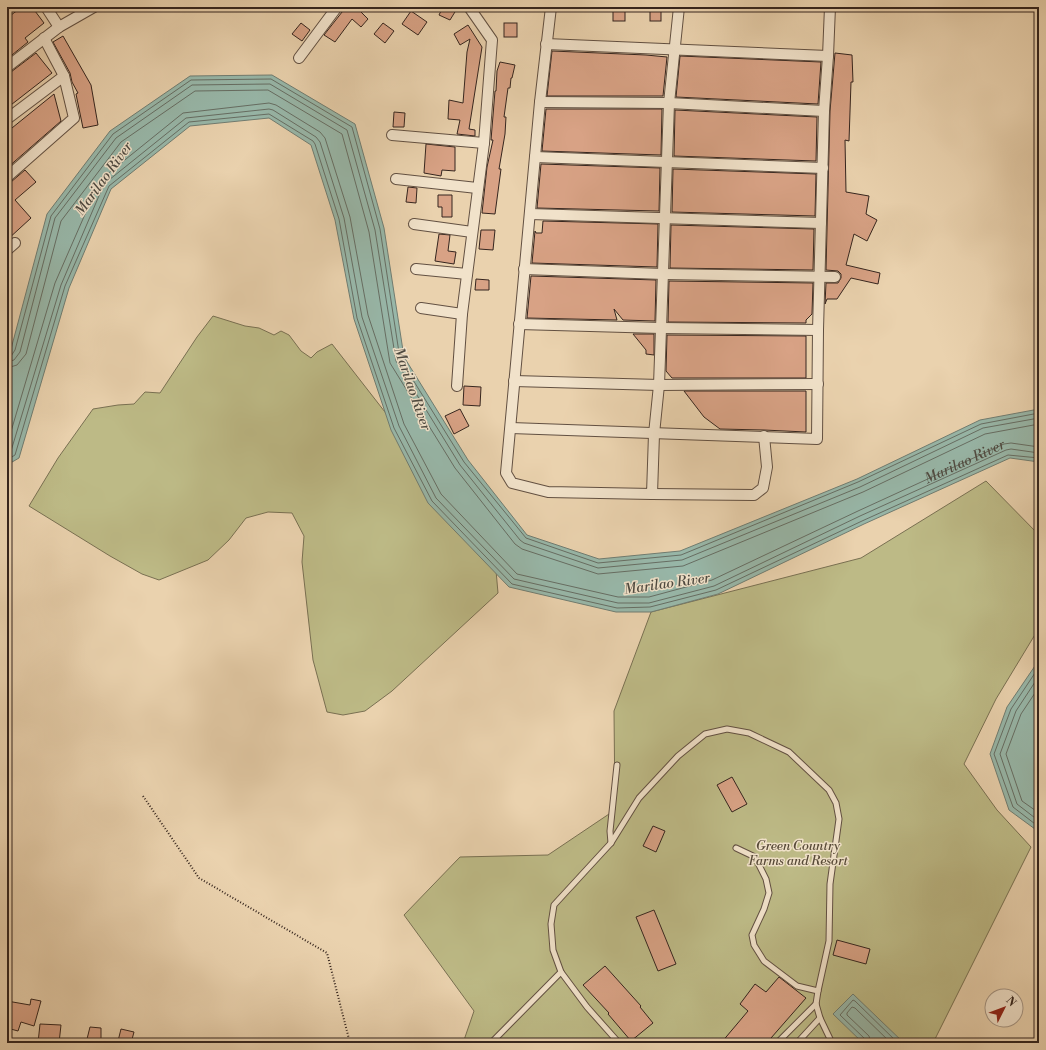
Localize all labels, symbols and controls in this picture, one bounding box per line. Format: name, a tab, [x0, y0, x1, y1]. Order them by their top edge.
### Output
water label: Marilao River	[71, 138, 137, 219]
water label: Marilao River	[389, 345, 435, 434]
water label: Marilao River	[922, 435, 1009, 488]
water label: Marilao River	[623, 569, 712, 599]
park label: Green Country Farms and Resort	[748, 838, 848, 869]
north arrow	[984, 988, 1024, 1028]
text: N	[1003, 994, 1019, 1010]

